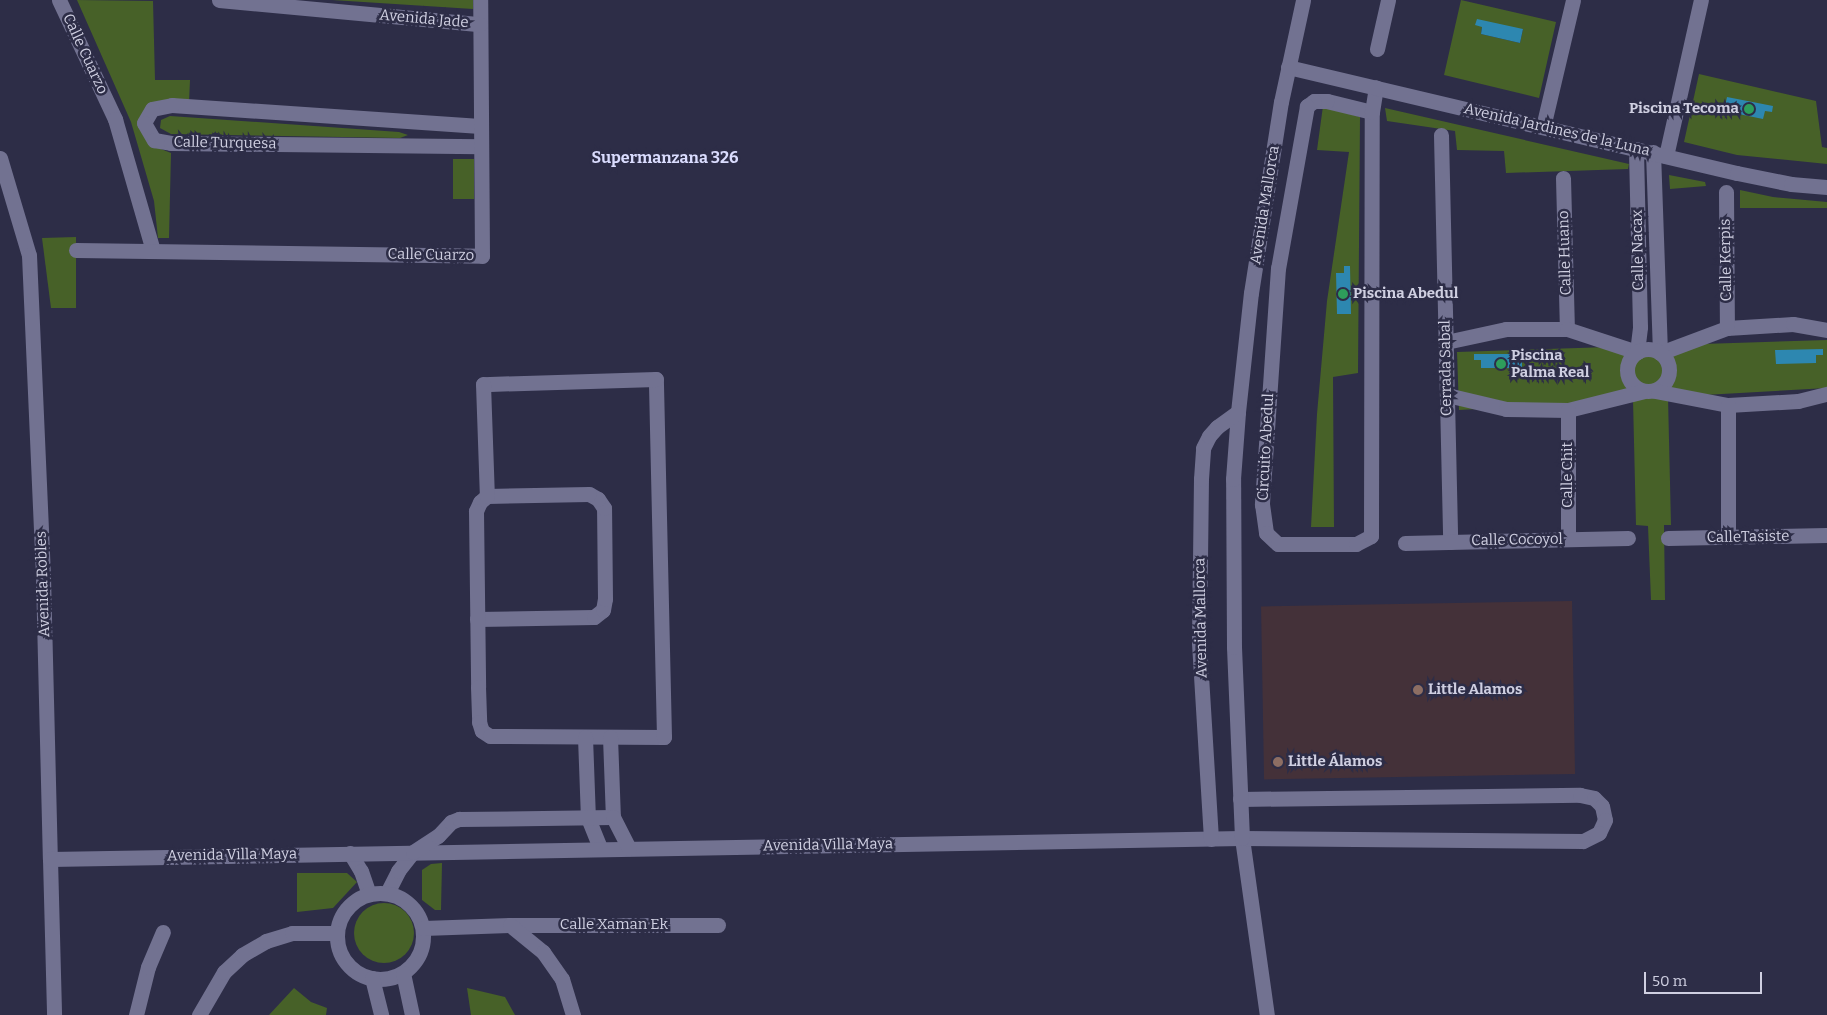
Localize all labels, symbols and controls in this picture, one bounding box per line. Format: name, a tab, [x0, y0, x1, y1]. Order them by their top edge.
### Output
street label: Avenida Jade	[379, 6, 469, 32]
street label: Calle Cuarzo	[59, 11, 111, 97]
street label: Avenida Jardines de la Luna	[1462, 100, 1652, 160]
place label: Piscina Tecoma	[1629, 100, 1739, 118]
marker: Piscina Tecoma	[1743, 103, 1755, 115]
street label: Calle Turquesa	[173, 133, 277, 153]
street label: Avenida Mallorca	[1247, 144, 1283, 266]
district label: Supermanzana 326	[592, 148, 738, 168]
street label: Calle Nacax	[1628, 209, 1648, 291]
street label: Calle Huano	[1555, 210, 1575, 296]
street label: Calle Kerpis	[1716, 219, 1736, 301]
street label: Calle Cuarzo	[388, 245, 474, 265]
place label: Piscina Abedul	[1353, 285, 1458, 303]
marker: Piscina Abedul	[1337, 288, 1349, 300]
street label: Cerrada Sabal	[1436, 320, 1456, 416]
place label: Piscina Palma Real	[1511, 346, 1589, 381]
marker: Piscina Palma Real	[1495, 358, 1507, 370]
street label: Circuito Abedul	[1254, 393, 1278, 501]
street label: Calle Chit	[1559, 442, 1577, 508]
street label: CalleTasiste	[1706, 527, 1790, 547]
street label: Calle Cocoyol	[1471, 530, 1563, 550]
street label: Avenida Robles	[32, 531, 54, 637]
street label: Avenida Mallorca	[1191, 558, 1211, 678]
place label: Little Alamos	[1428, 681, 1522, 699]
marker: Little Alamos	[1412, 684, 1424, 696]
place label: Little Álamos	[1288, 753, 1382, 771]
marker: Little Álamos	[1272, 756, 1284, 768]
street label: Avenida Villa Maya	[763, 835, 893, 855]
street label: Avenida Villa Maya	[167, 845, 297, 865]
street label: Calle Xaman Ek	[560, 916, 668, 934]
scale bar	[1647, 962, 1764, 994]
text: 50 m	[1652, 972, 1687, 990]

